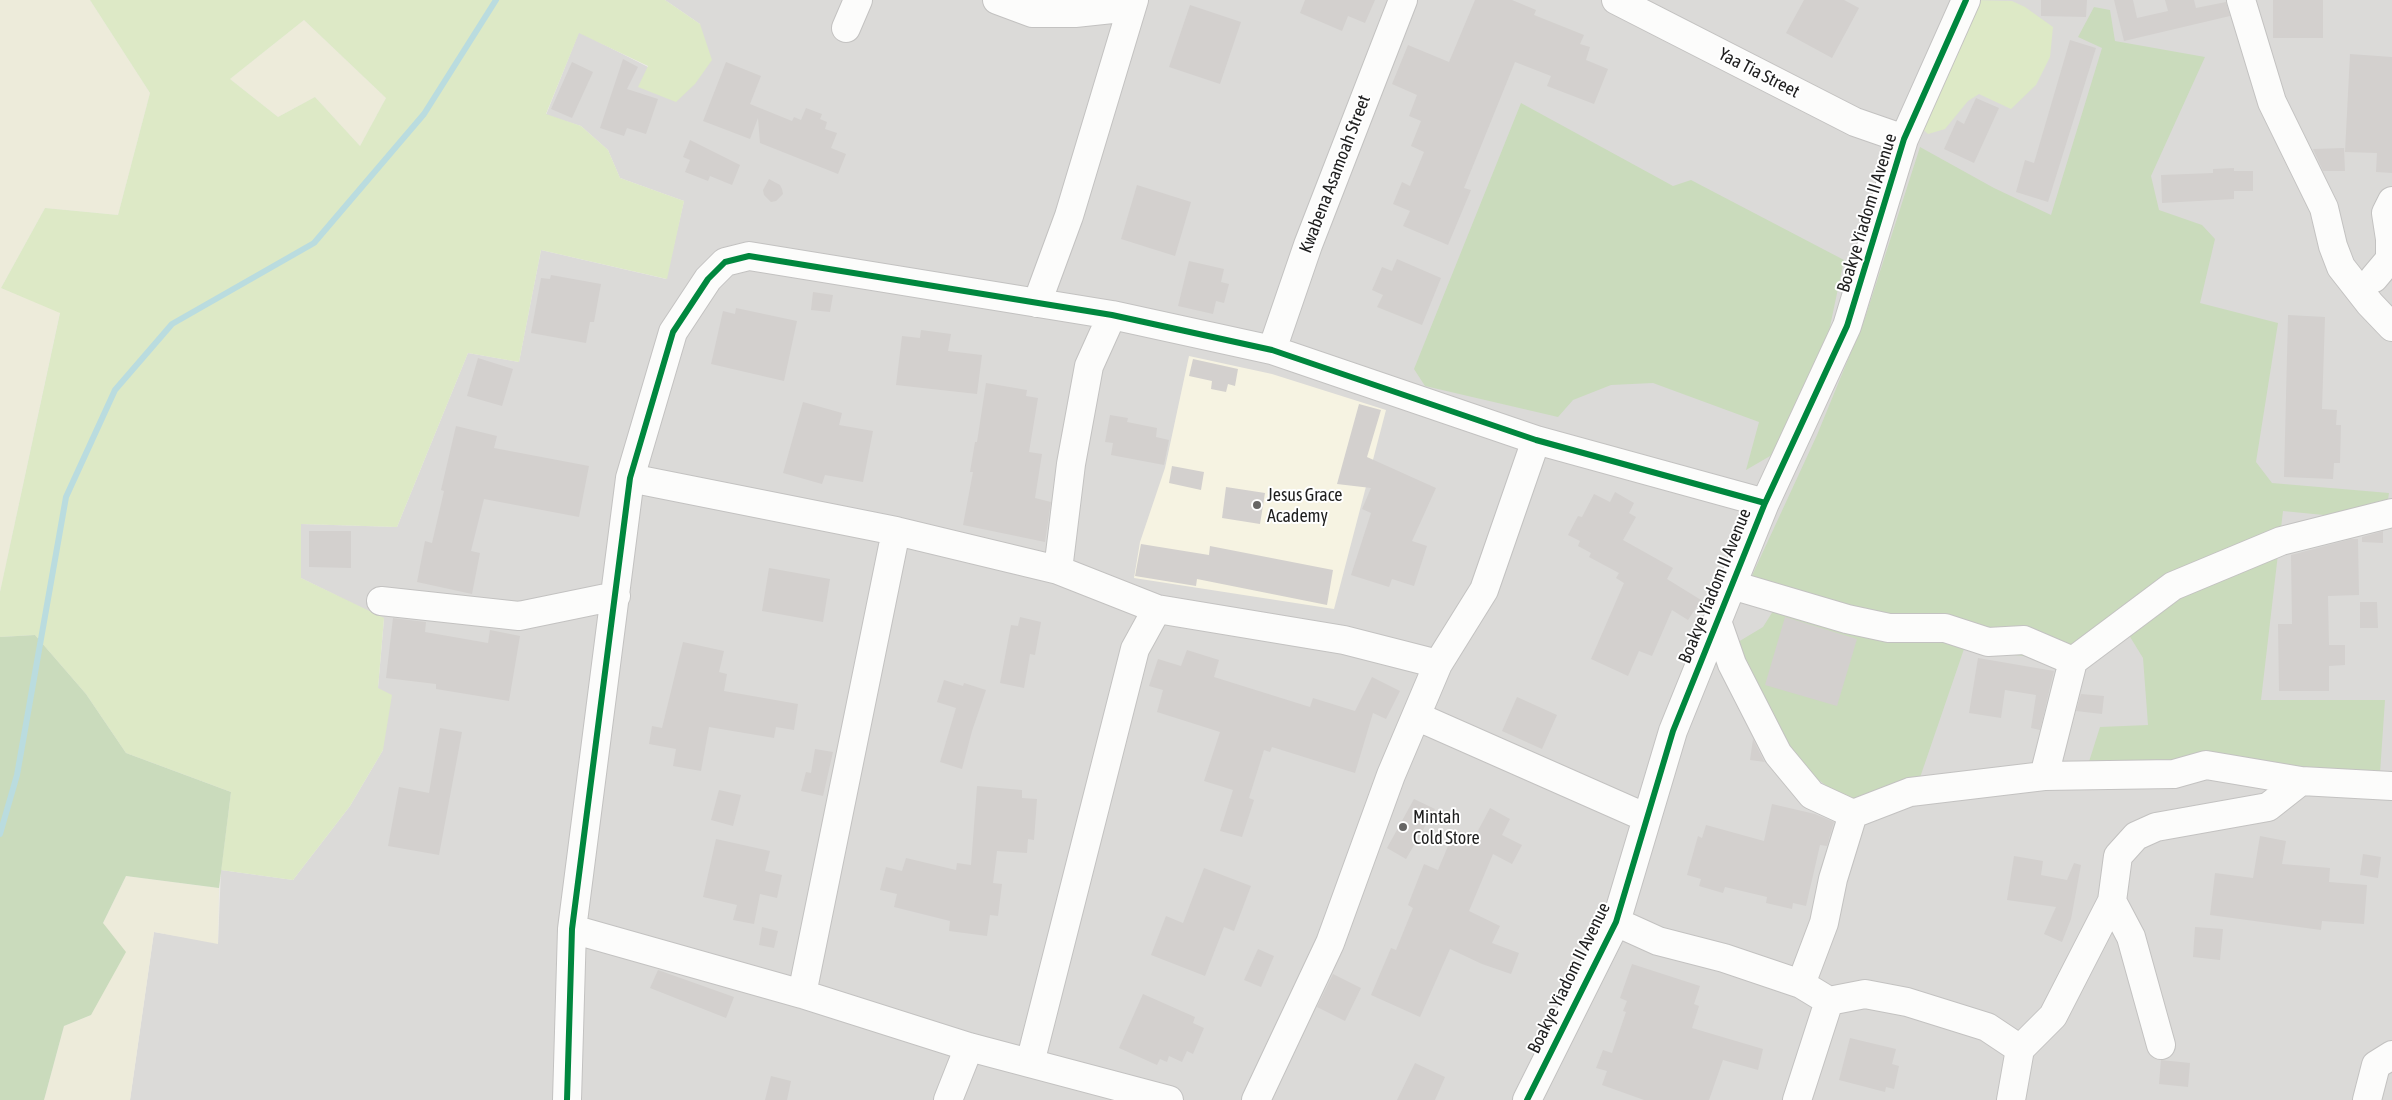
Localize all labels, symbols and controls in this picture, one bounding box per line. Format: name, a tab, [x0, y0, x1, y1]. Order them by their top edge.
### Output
street label: Yaa Tia Street	[1715, 43, 1803, 103]
street label: Kwabena Asamoah Street	[1295, 92, 1375, 256]
street label: Boakye Yiadom II Avenue	[1833, 131, 1901, 295]
place label: Jesus Grace Academy	[1267, 484, 1342, 526]
marker: Jesus Grace Academy	[1251, 499, 1263, 511]
street label: Boakye Yiadom II Avenue	[1674, 505, 1756, 667]
place label: Mintah Cold Store	[1413, 806, 1480, 849]
marker: Mintah Cold Store	[1397, 821, 1409, 833]
street label: Boakye Yiadom II Avenue	[1523, 899, 1615, 1057]

